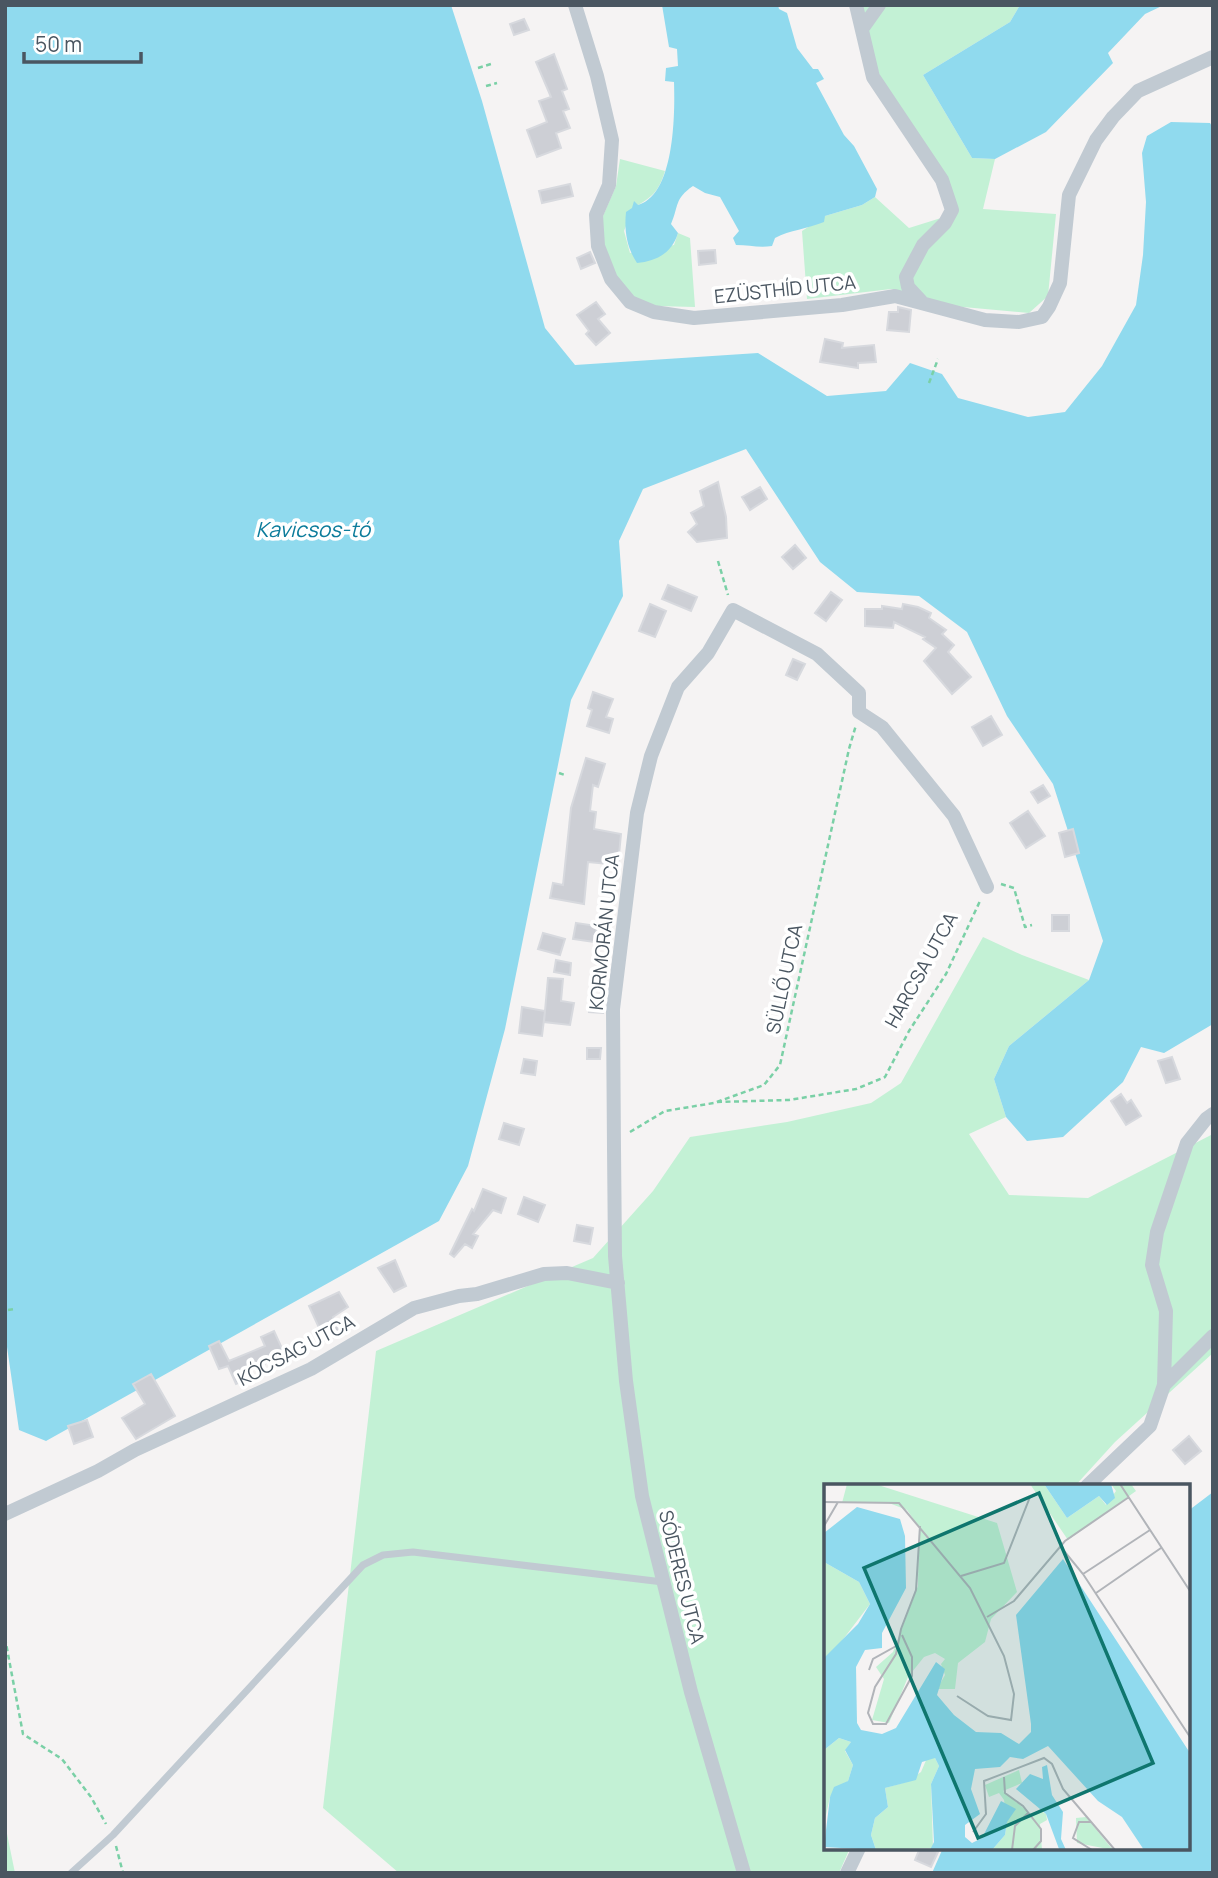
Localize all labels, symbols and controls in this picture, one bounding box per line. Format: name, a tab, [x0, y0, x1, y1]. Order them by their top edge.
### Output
scale bar	[24, 21, 142, 65]
text: 50 m	[35, 30, 82, 58]
street label: EZÜSTHÍD UTCA	[713, 269, 857, 309]
water label: Kavicsos-tó	[256, 515, 372, 543]
street label: KORMORÁN UTCA	[583, 853, 625, 1011]
street label: HARCSA UTCA	[878, 908, 964, 1032]
street label: SÜLLŐ UTCA	[760, 922, 808, 1036]
street label: KÓCSAG UTCA	[233, 1308, 359, 1392]
inset map	[824, 1484, 1190, 1850]
street label: SÓDERES UTCA	[653, 1507, 711, 1647]

